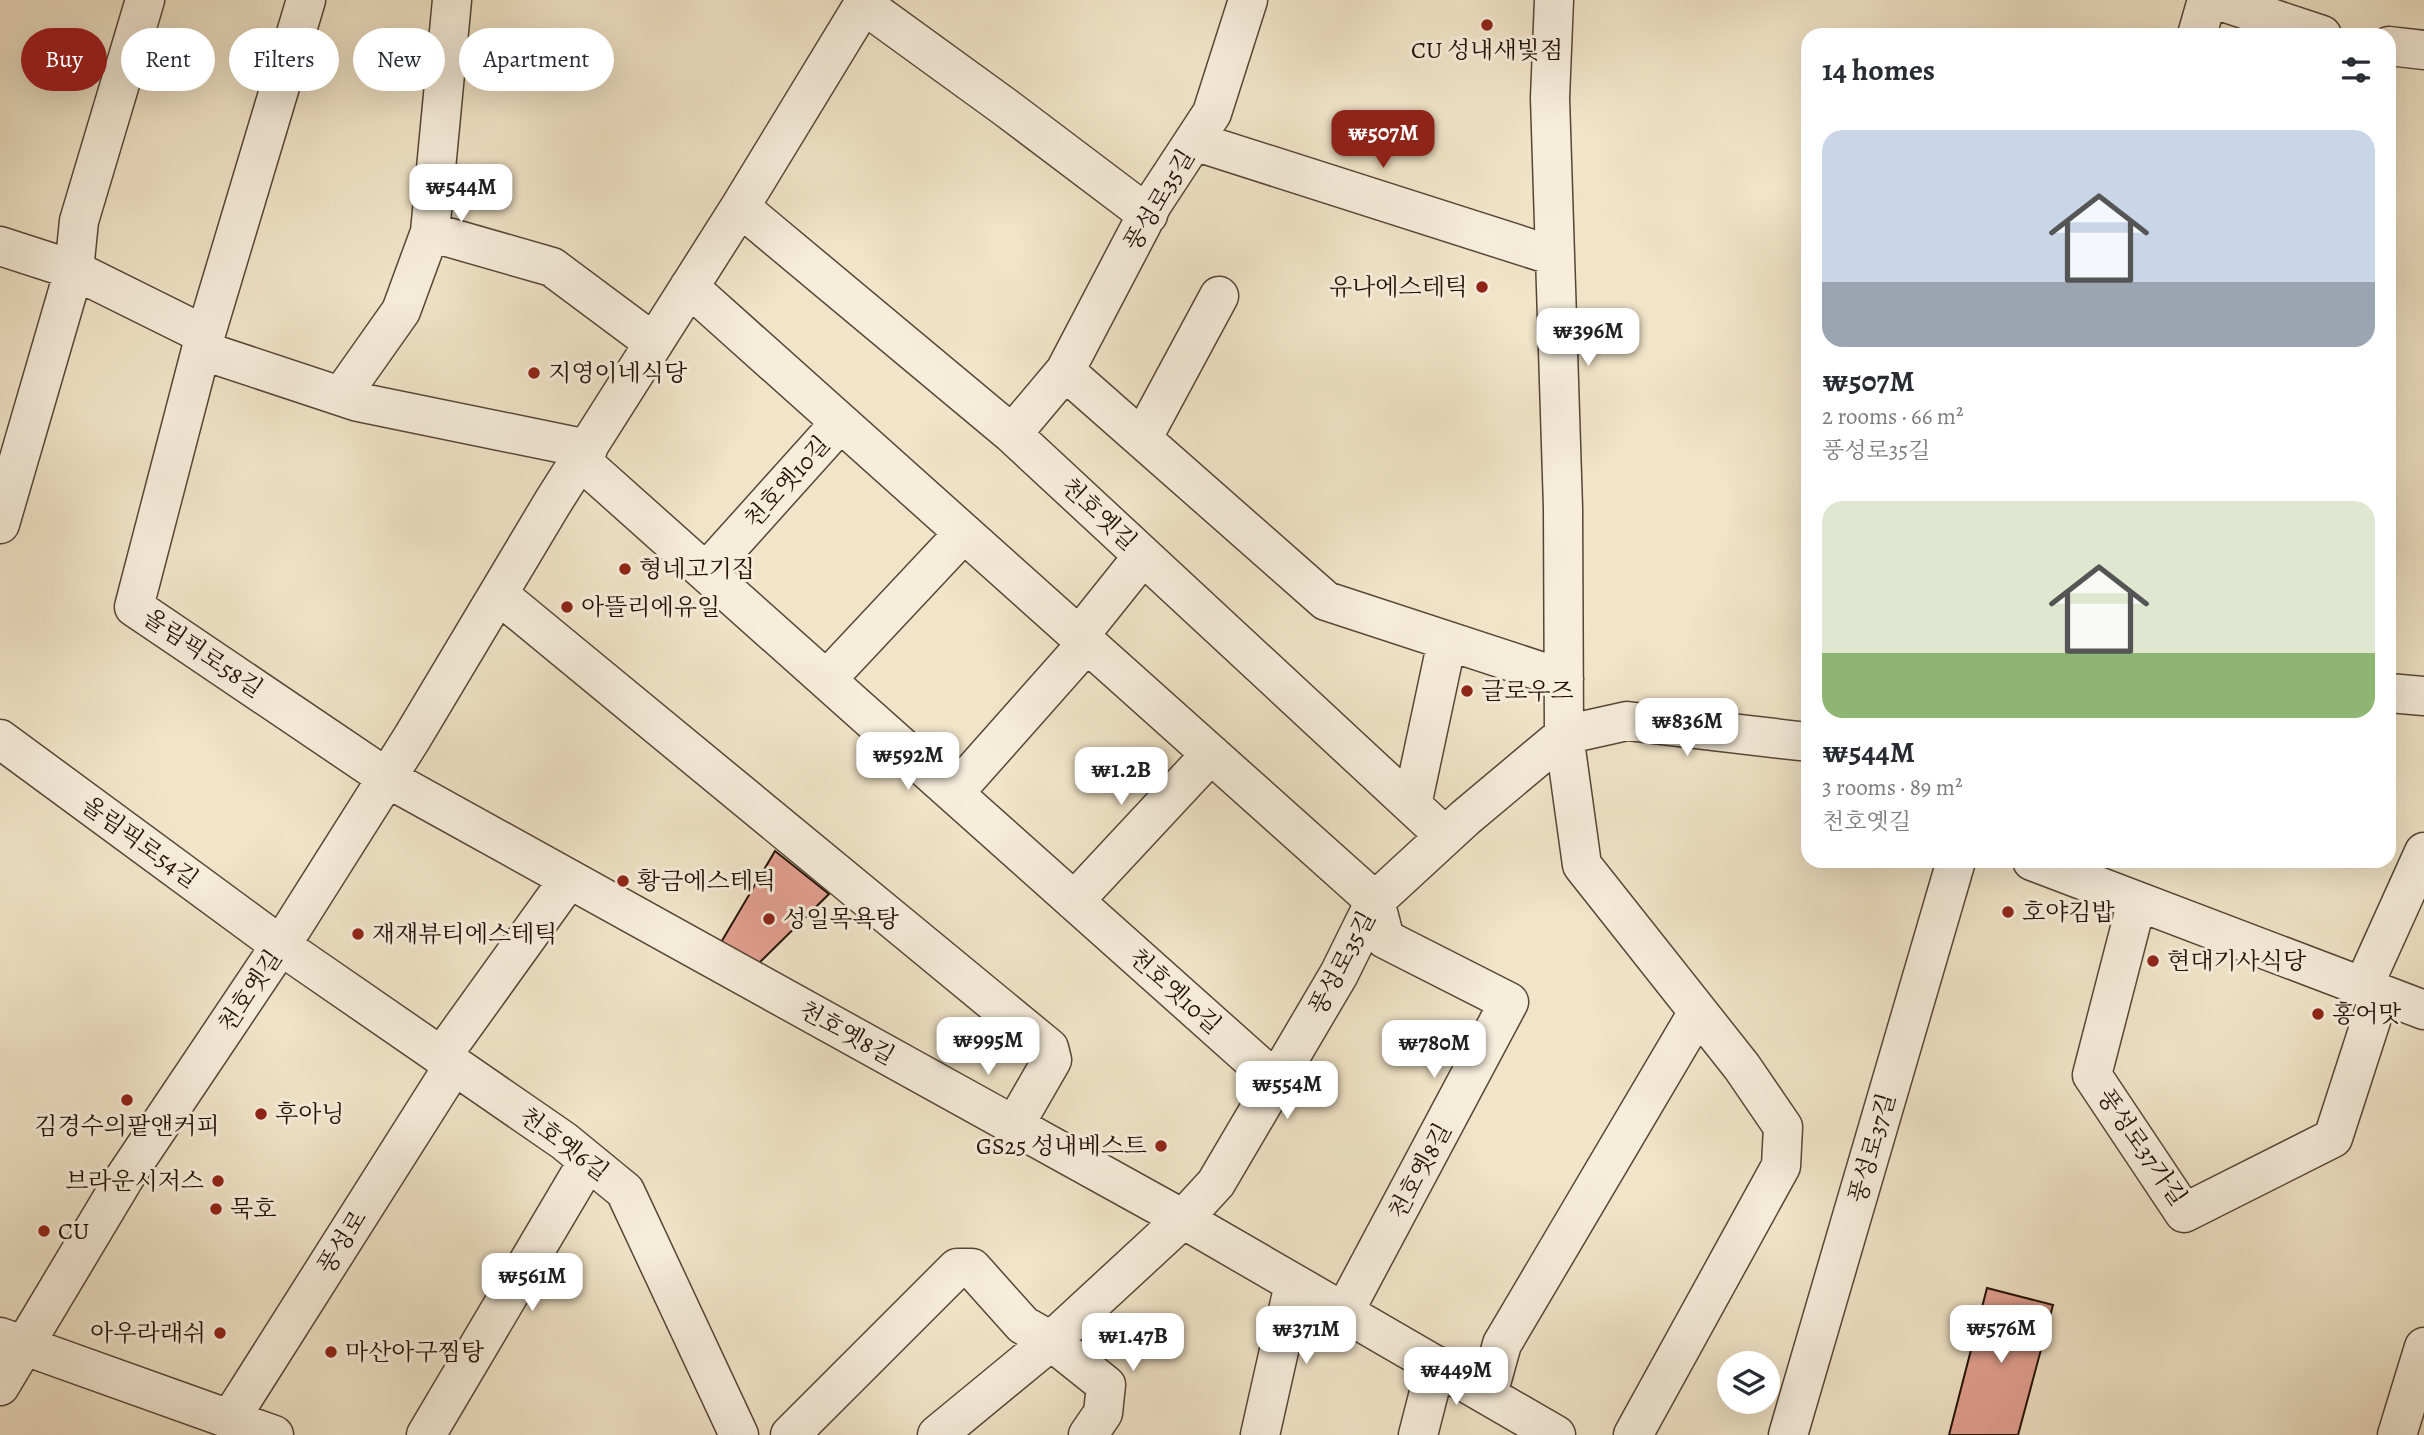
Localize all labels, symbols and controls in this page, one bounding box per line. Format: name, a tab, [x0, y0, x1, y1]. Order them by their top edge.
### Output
marker: CU 성내새빛점	[1479, 17, 1495, 33]
chip: Buy	[21, 28, 107, 91]
chip: Rent	[121, 28, 215, 91]
chip: Filters	[229, 28, 339, 91]
chip: New	[353, 28, 445, 91]
chip: Apartment	[459, 28, 614, 91]
place label: CU 성내새빛점	[1411, 34, 1563, 66]
text: 14 homes	[1822, 50, 1935, 90]
icon: filters	[2337, 51, 2375, 89]
pin: ₩507M	[1334, 110, 1432, 170]
text: ₩507M	[1347, 117, 1419, 148]
street label: 풍성로35길	[1116, 143, 1202, 257]
pin: ₩544M	[412, 164, 510, 224]
text: ₩544M	[425, 171, 497, 202]
icon: home	[2036, 175, 2162, 301]
place label: 유나에스테틱	[1329, 271, 1468, 303]
marker: 유나에스테틱	[1474, 279, 1490, 295]
pin: ₩396M	[1539, 308, 1637, 368]
text: ₩396M	[1552, 315, 1624, 346]
place label: 지영이네식당	[548, 357, 688, 389]
text: ₩507M	[1822, 361, 1915, 401]
marker: 지영이네식당	[526, 365, 542, 381]
text: 2 rooms · 66 m²	[1822, 401, 1964, 432]
street label: 천호옛10길	[737, 429, 837, 535]
text: 풍성로35길	[1822, 435, 1930, 466]
street label: 천호옛길	[1054, 471, 1144, 557]
icon: home	[2036, 546, 2162, 672]
place label: 형네고기집	[639, 553, 755, 585]
marker: 형네고기집	[617, 561, 633, 577]
place label: 아뜰리에유일	[581, 591, 720, 623]
marker: 아뜰리에유일	[559, 599, 575, 615]
street label: 올림픽로58길	[137, 601, 269, 705]
place label: 글로우즈	[1481, 675, 1574, 707]
marker: 글로우즈	[1459, 683, 1475, 699]
pin: ₩836M	[1638, 698, 1736, 758]
text: ₩836M	[1651, 705, 1723, 736]
pin: ₩592M	[859, 732, 957, 792]
text: ₩544M	[1822, 732, 1915, 772]
text: ₩592M	[872, 739, 944, 770]
pin: ₩1.2B	[1072, 748, 1170, 807]
text: ₩1.2B	[1091, 754, 1151, 785]
text: 3 rooms · 89 m²	[1822, 772, 1963, 803]
street label: 올림픽로54길	[75, 789, 205, 895]
text: 천호옛길	[1822, 806, 1911, 837]
place label: 황금에스테틱	[637, 865, 776, 897]
marker: 황금에스테틱	[615, 873, 631, 889]
place label: 호야김밥	[2022, 896, 2115, 928]
place label: 성일목욕탕	[783, 903, 900, 935]
marker: 호야김밥	[2000, 904, 2016, 920]
street label: 풍성로35길	[1301, 906, 1383, 1020]
marker: 성일목욕탕	[761, 911, 777, 927]
place label: 재재뷰티에스테틱	[372, 918, 557, 950]
marker: 재재뷰티에스테틱	[350, 926, 366, 942]
street label: 천호옛10길	[1122, 941, 1228, 1041]
street label: 천호옛길	[211, 944, 289, 1038]
place label: 현대기사식당	[2167, 945, 2307, 977]
marker: 현대기사식당	[2145, 953, 2161, 969]
street label: 천호옛8길	[794, 994, 900, 1072]
place label: 홍어맛	[2332, 998, 2402, 1030]
marker: 홍어맛	[2310, 1006, 2326, 1022]
pin: ₩995M	[939, 1018, 1037, 1077]
pin: ₩780M	[1385, 1020, 1483, 1080]
text: ₩995M	[953, 1024, 1023, 1055]
text: ₩780M	[1398, 1027, 1470, 1058]
pin: ₩554M	[1238, 1062, 1336, 1121]
text: ₩554M	[1252, 1068, 1322, 1099]
street label: 풍성로37가길	[2090, 1082, 2194, 1212]
street label: 풍성로37길	[1841, 1089, 1903, 1207]
marker: 김경수의팥앤커피	[119, 1092, 135, 1108]
place label: 후아닝	[275, 1098, 345, 1130]
street label: 천호옛6길	[513, 1100, 615, 1188]
marker: 후아닝	[253, 1106, 269, 1122]
place label: 김경수의팥앤커피	[34, 1110, 220, 1142]
street label: 천호옛8길	[1381, 1117, 1459, 1225]
place label: GS25 성내베스트	[976, 1130, 1147, 1162]
marker: GS25 성내베스트	[1153, 1138, 1169, 1154]
place label: 브라운시저스	[65, 1165, 204, 1197]
marker: 브라운시저스	[210, 1173, 226, 1189]
place label: 묵호	[230, 1193, 276, 1225]
marker: 묵호	[208, 1201, 224, 1217]
street label: 풍성로	[310, 1204, 374, 1280]
place label: CU	[58, 1215, 89, 1247]
marker: CU	[36, 1223, 52, 1239]
pin: ₩561M	[483, 1254, 581, 1313]
text: ₩561M	[498, 1260, 566, 1291]
pin: ₩371M	[1257, 1306, 1355, 1366]
pin: ₩576M	[1952, 1306, 2050, 1365]
text: ₩576M	[1966, 1312, 2036, 1343]
text: ₩371M	[1272, 1313, 1340, 1344]
pin: ₩1.47B	[1076, 1314, 1190, 1373]
place label: 아우라래쉬	[90, 1317, 206, 1349]
text: ₩1.47B	[1098, 1320, 1168, 1351]
marker: 아우라래쉬	[212, 1325, 228, 1341]
place label: 마산아구찜탕	[345, 1336, 485, 1368]
marker: 마산아구찜탕	[323, 1344, 339, 1360]
pin: ₩449M	[1407, 1348, 1505, 1407]
map controls	[1717, 1351, 1780, 1414]
button: layers	[1717, 1351, 1780, 1414]
text: ₩449M	[1420, 1354, 1492, 1385]

